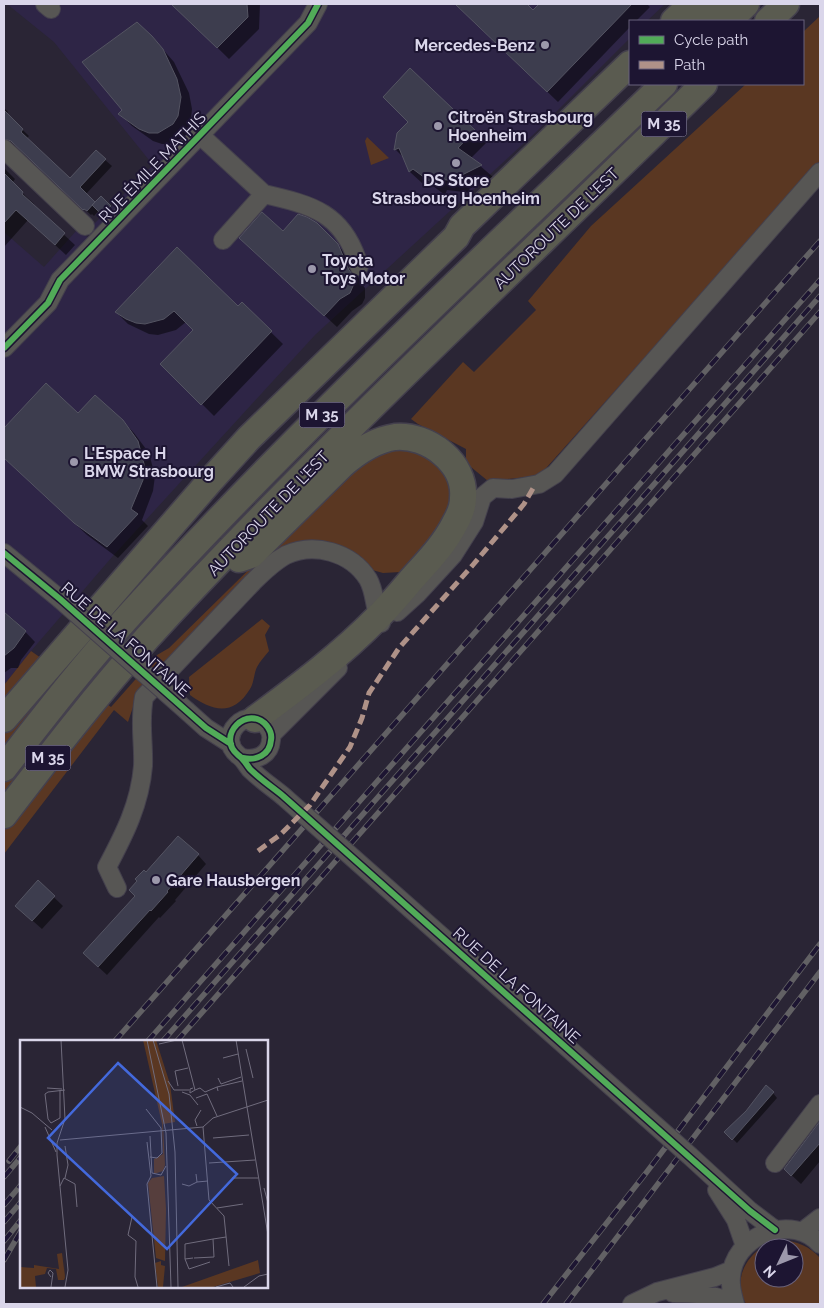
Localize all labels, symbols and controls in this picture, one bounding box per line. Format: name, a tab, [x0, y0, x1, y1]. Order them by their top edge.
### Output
legend	[629, 20, 804, 85]
text: Cycle path	[674, 31, 748, 49]
place label: Mercedes-Benz	[415, 36, 535, 55]
marker: Mercedes-Benz	[539, 39, 551, 51]
text: Path	[674, 56, 705, 74]
street label: RUE ÉMILE MATHIS	[94, 107, 210, 227]
place label: Citroën Strasbourg Hoenheim	[448, 108, 593, 145]
road number: M 35	[642, 112, 686, 136]
marker: Citroën Strasbourg Hoenheim	[432, 120, 444, 132]
marker: DS Store Strasbourg Hoenheim	[450, 157, 462, 169]
street label: AUTOROUTE DE L’EST	[490, 164, 623, 293]
place label: DS Store Strasbourg Hoenheim	[372, 171, 540, 208]
place label: Toyota Toys Motor	[322, 251, 405, 288]
marker: Toyota Toys Motor	[306, 263, 318, 275]
road number: M 35	[300, 402, 344, 428]
place label: L'Espace H BMW Strasbourg	[84, 444, 214, 481]
street label: AUTOROUTE DE L’EST	[204, 447, 333, 580]
marker: L'Espace H BMW Strasbourg	[68, 456, 80, 468]
street label: RUE DE LA FONTAINE	[57, 578, 194, 701]
road number: M 35	[26, 746, 70, 770]
place label: Gare Hausbergen	[166, 871, 300, 890]
marker: Gare Hausbergen	[150, 874, 162, 886]
street label: RUE DE LA FONTAINE	[449, 923, 584, 1048]
inset map	[20, 1040, 268, 1288]
north arrow	[754, 1238, 804, 1288]
text: N	[760, 1263, 779, 1281]

